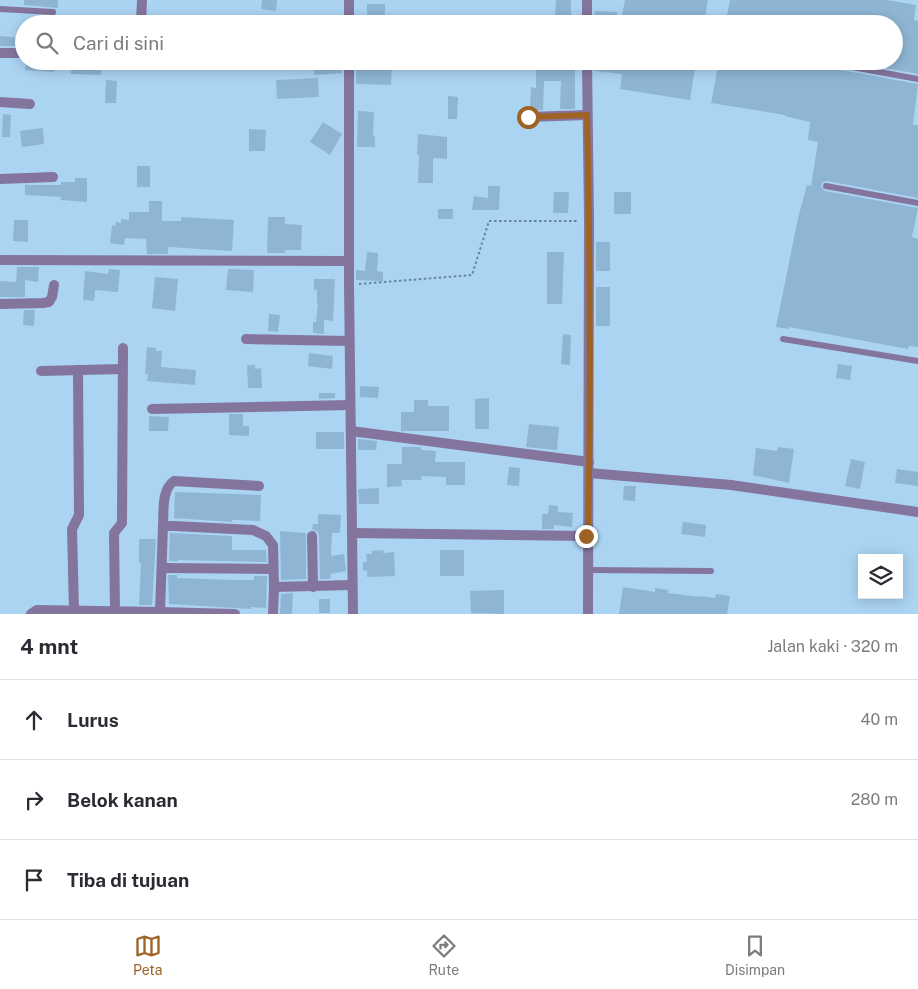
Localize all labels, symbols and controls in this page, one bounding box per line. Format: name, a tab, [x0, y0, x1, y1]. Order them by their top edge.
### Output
search box	[15, 15, 903, 70]
icon: search	[33, 29, 61, 57]
text: Cari di sini	[73, 32, 164, 54]
route start	[517, 106, 540, 129]
route end	[575, 525, 598, 548]
map controls	[858, 554, 903, 599]
button: layers	[858, 554, 903, 599]
text: 4 mnt	[20, 634, 78, 659]
text: Jalan kaki · 320 m	[767, 637, 898, 656]
icon: ahead	[20, 706, 48, 734]
text: Lurus	[67, 709, 119, 731]
text: 40 m	[860, 710, 898, 729]
icon: right	[20, 786, 48, 814]
text: Belok kanan	[67, 789, 178, 811]
text: 280 m	[851, 790, 898, 809]
icon: arrive	[20, 866, 48, 894]
text: Tiba di tujuan	[67, 869, 189, 891]
tab: Peta	[133, 932, 163, 978]
tab: Rute	[428, 932, 459, 978]
tab: Disimpan	[725, 932, 785, 978]

